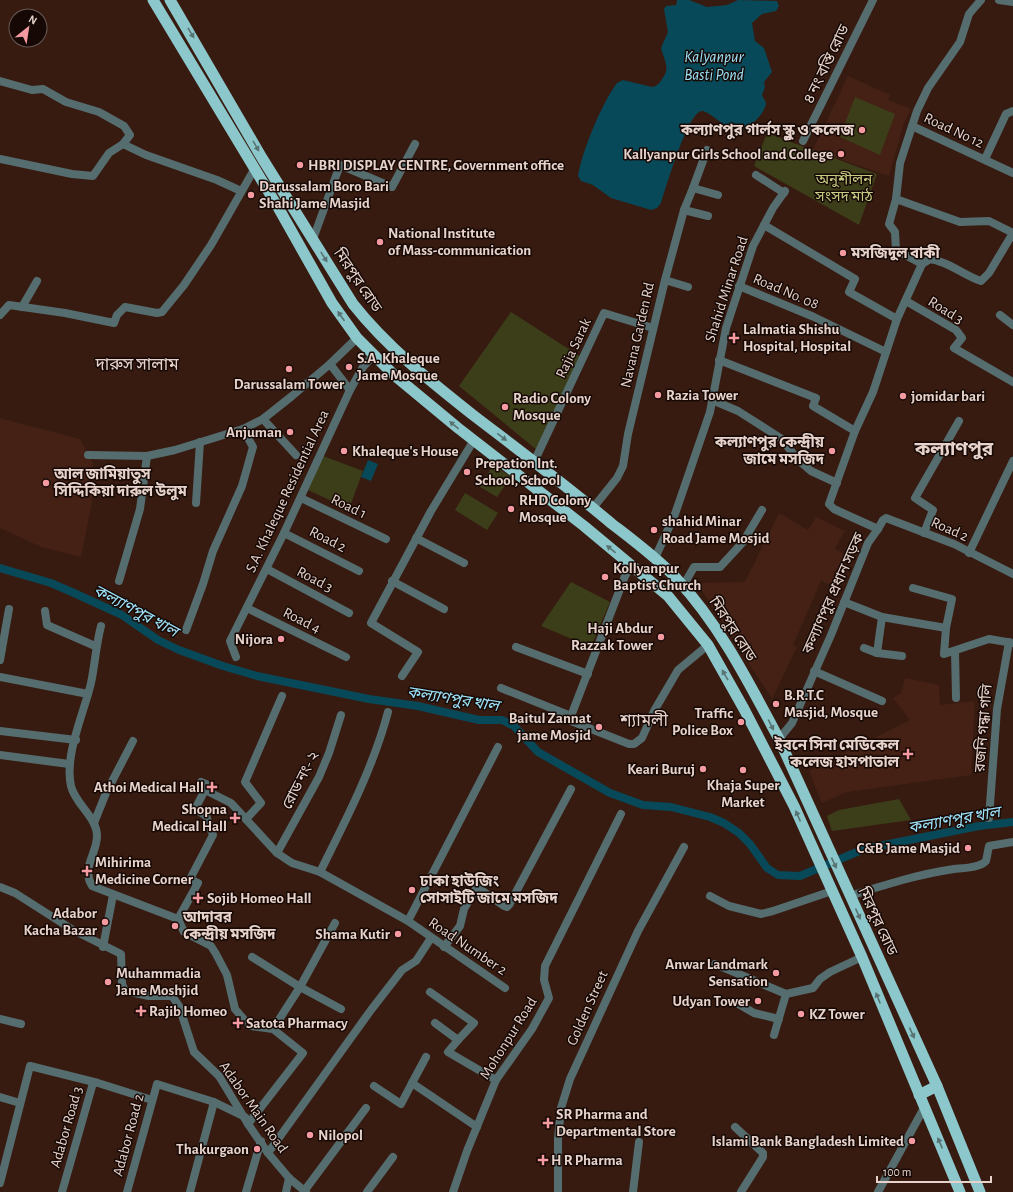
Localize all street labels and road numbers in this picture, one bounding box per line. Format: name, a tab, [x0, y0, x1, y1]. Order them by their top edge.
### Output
street label: ৪ নং বস্তি রোড	[800, 22, 852, 106]
street label: Road No 12	[922, 110, 986, 151]
street label: Shahid Minar Road	[702, 234, 751, 344]
street label: মিরপুর রোড	[329, 244, 385, 316]
street label: Road No. 08	[751, 271, 821, 312]
street label: Navana Garden Rd	[618, 281, 657, 389]
street label: Road 3	[925, 294, 966, 327]
street label: Rajia Sarak	[553, 316, 594, 380]
street label: S.A. Khaleque Residential Area	[243, 408, 332, 575]
street label: Road 1	[329, 491, 369, 521]
street label: Road 2	[929, 515, 971, 544]
street label: Road 2	[307, 524, 349, 555]
street label: কল্যাণপুর প্রধান সড়ক	[800, 530, 868, 657]
street label: Road 3	[294, 564, 335, 595]
street label: মিরপুর রোড	[705, 593, 760, 665]
street label: Road 4	[281, 605, 323, 636]
street label: রজনি গন্ধা গলি	[971, 682, 995, 774]
street label: রোড নং- ২	[279, 749, 321, 812]
street label: মিরপুর রোড	[854, 883, 901, 958]
street label: Road Number 2	[426, 915, 510, 978]
street label: Golden Street	[564, 968, 611, 1048]
street label: Mohonpur Road	[477, 994, 540, 1082]
street label: Adabor Main Road	[217, 1059, 291, 1156]
street label: Adabor Road 3	[48, 1085, 85, 1170]
street label: Adabor Road 2	[110, 1092, 147, 1178]

